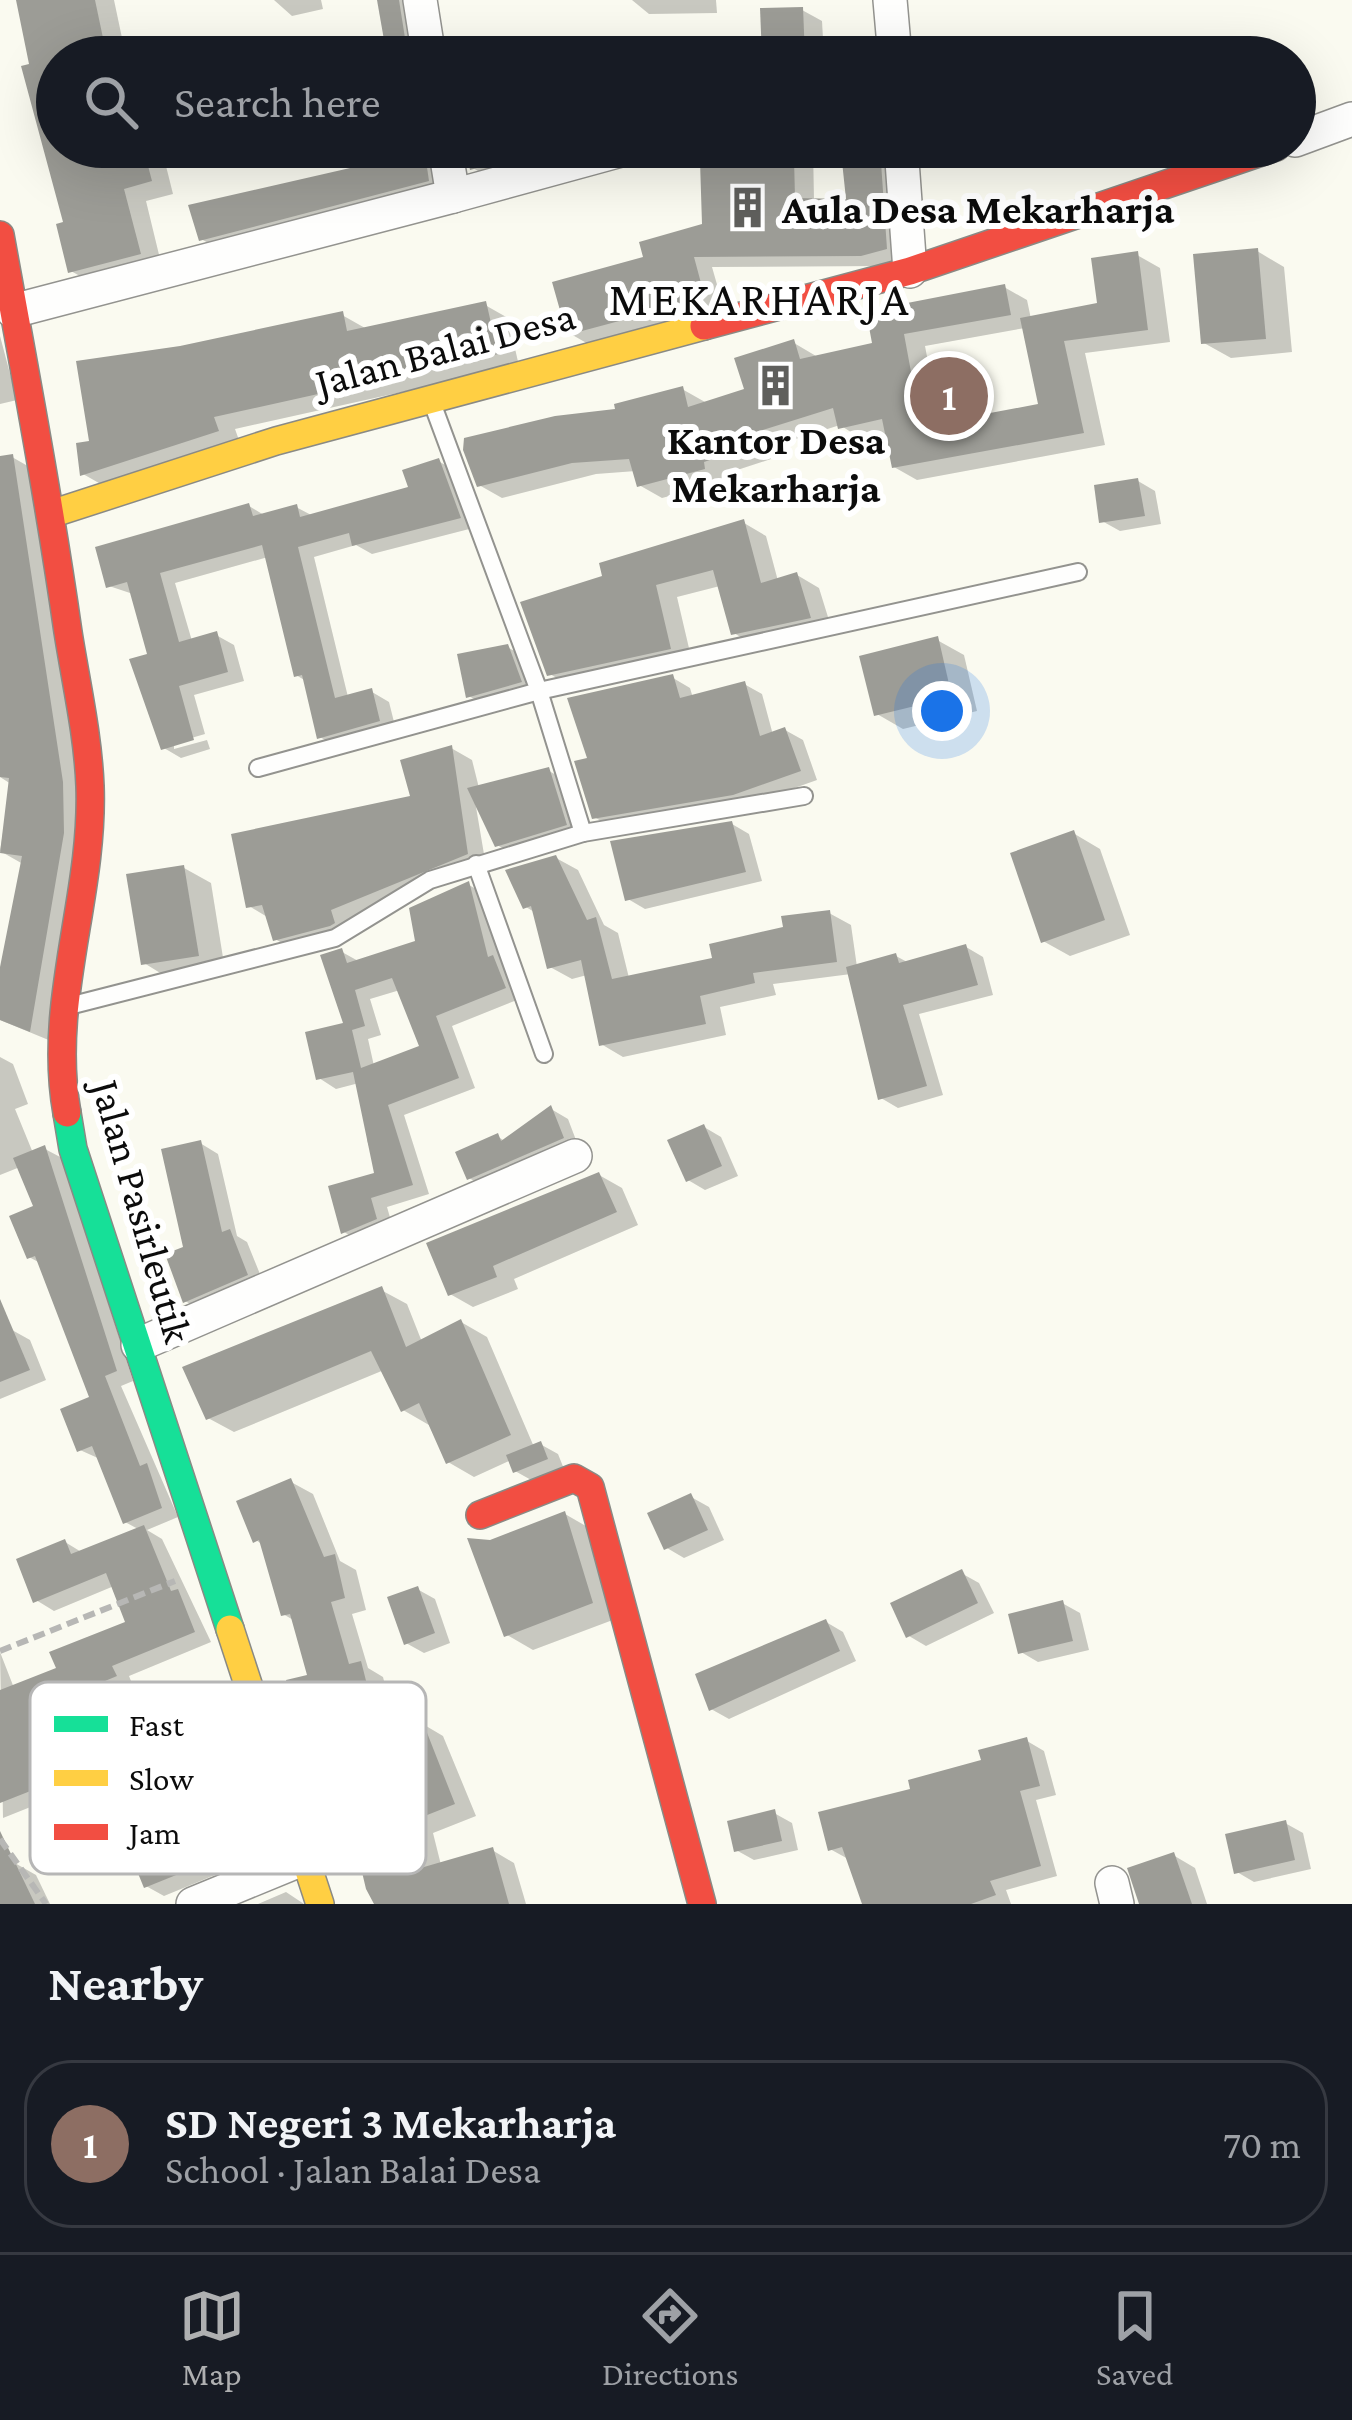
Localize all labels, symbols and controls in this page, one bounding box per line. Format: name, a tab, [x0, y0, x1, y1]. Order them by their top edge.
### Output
search box	[36, 36, 1316, 168]
icon: search	[78, 69, 144, 135]
text: Search here	[174, 77, 381, 127]
building icon: Aula Desa Mekarharja	[725, 185, 771, 231]
place label: Aula Desa Mekarharja	[781, 185, 1175, 233]
district label: MEKARHARJA	[609, 272, 911, 325]
street label: Jalan Balai Desa	[306, 291, 580, 407]
pin: 1	[910, 351, 988, 441]
building icon: Kantor Desa Mekarharja	[753, 362, 799, 408]
place label: Kantor Desa Mekarharja	[667, 416, 886, 512]
your location	[912, 681, 972, 741]
street label: Jalan Pasirleutik	[81, 1070, 203, 1348]
legend	[30, 1682, 426, 1874]
text: Fast	[129, 1706, 185, 1743]
text: Slow	[129, 1760, 194, 1797]
text: Jam	[126, 1814, 181, 1851]
text: Nearby	[48, 1954, 203, 2011]
text: SD Negeri 3 Mekarharja	[165, 2098, 616, 2148]
text: 1	[83, 2123, 97, 2166]
text: 70 m	[1223, 2123, 1301, 2166]
text: School · Jalan Balai Desa	[165, 2148, 541, 2191]
tab: Map	[179, 2283, 245, 2392]
tab: Directions	[602, 2283, 739, 2392]
tab: Saved	[1096, 2283, 1173, 2392]

